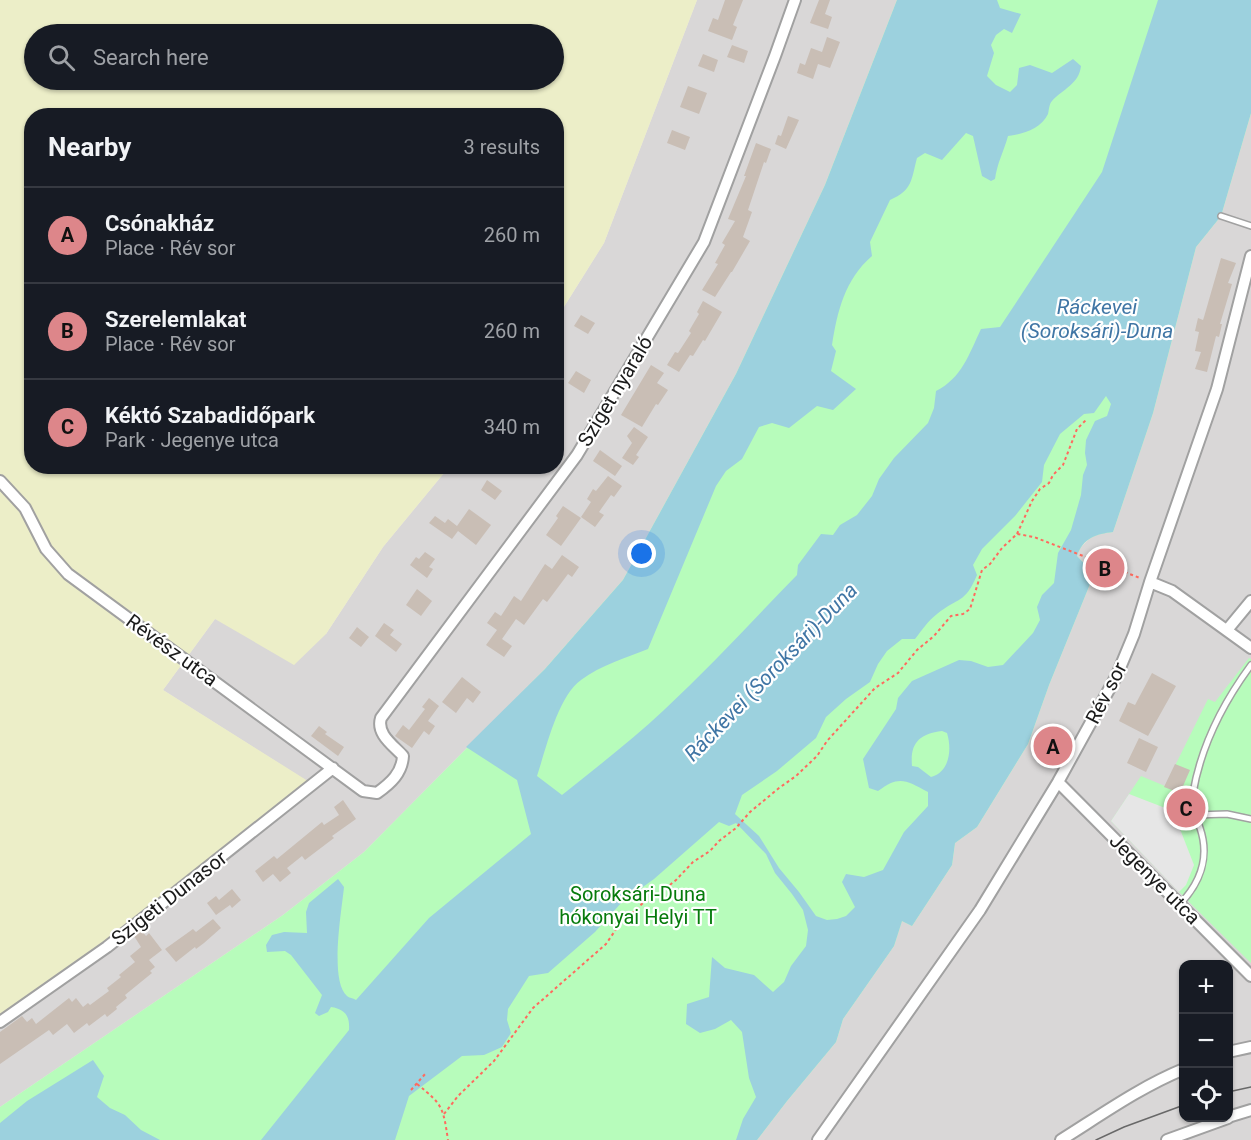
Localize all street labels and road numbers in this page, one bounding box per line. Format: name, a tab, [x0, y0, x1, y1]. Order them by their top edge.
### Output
street label: Sziget nyaraló	[573, 331, 657, 451]
street label: Révész utca	[122, 609, 222, 691]
street label: Rév sor	[1080, 658, 1132, 728]
street label: Jegenye utca	[1105, 829, 1205, 929]
street label: Szigeti Dunasor	[107, 845, 232, 950]

